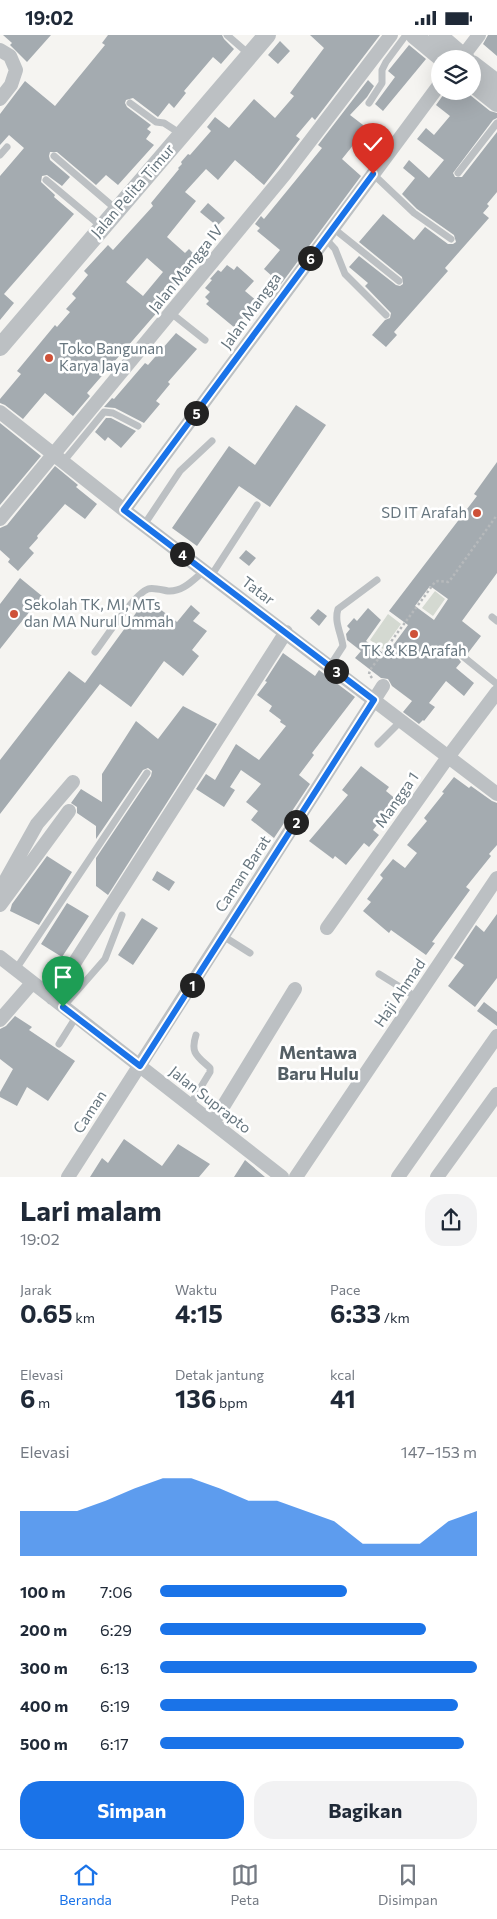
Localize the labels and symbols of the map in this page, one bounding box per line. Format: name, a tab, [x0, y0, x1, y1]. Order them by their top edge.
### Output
pin	[352, 123, 394, 174]
street label: Jalan Pelita Timur	[87, 140, 178, 241]
street label: Jalan Mangga IV	[144, 221, 226, 316]
pin: 6	[298, 245, 322, 271]
street label: Jalan Mangga	[216, 269, 284, 352]
place label: Toko Bangunan Karya Jaya	[59, 339, 164, 374]
marker: Toko Bangunan Karya Jaya	[43, 352, 55, 364]
pin: 5	[184, 401, 208, 425]
place label: SD IT Arafah	[381, 503, 467, 521]
marker: SD IT Arafah	[471, 507, 483, 519]
pin: 4	[170, 541, 194, 567]
street label: Tatar	[239, 572, 278, 608]
place label: Sekolah TK, MI, MTs dan MA Nurul Ummah	[24, 595, 174, 630]
marker: Sekolah TK, MI, MTs dan MA Nurul Ummah	[8, 608, 20, 620]
marker: TK & KB Arafah	[408, 628, 420, 640]
place label: TK & KB Arafah	[361, 641, 467, 659]
pin: 3	[324, 659, 348, 683]
street label: Mangga 1	[370, 768, 422, 831]
pin: 2	[284, 809, 308, 835]
street label: Caman Barat	[211, 832, 274, 915]
street label: Haji Ahmad	[370, 955, 428, 1030]
pin	[42, 956, 84, 1007]
pin: 1	[180, 973, 204, 997]
district label: Mentawa Baru Hulu	[277, 1041, 359, 1084]
street label: Jalan Suprapto	[166, 1062, 255, 1137]
street label: Caman	[69, 1087, 110, 1136]

